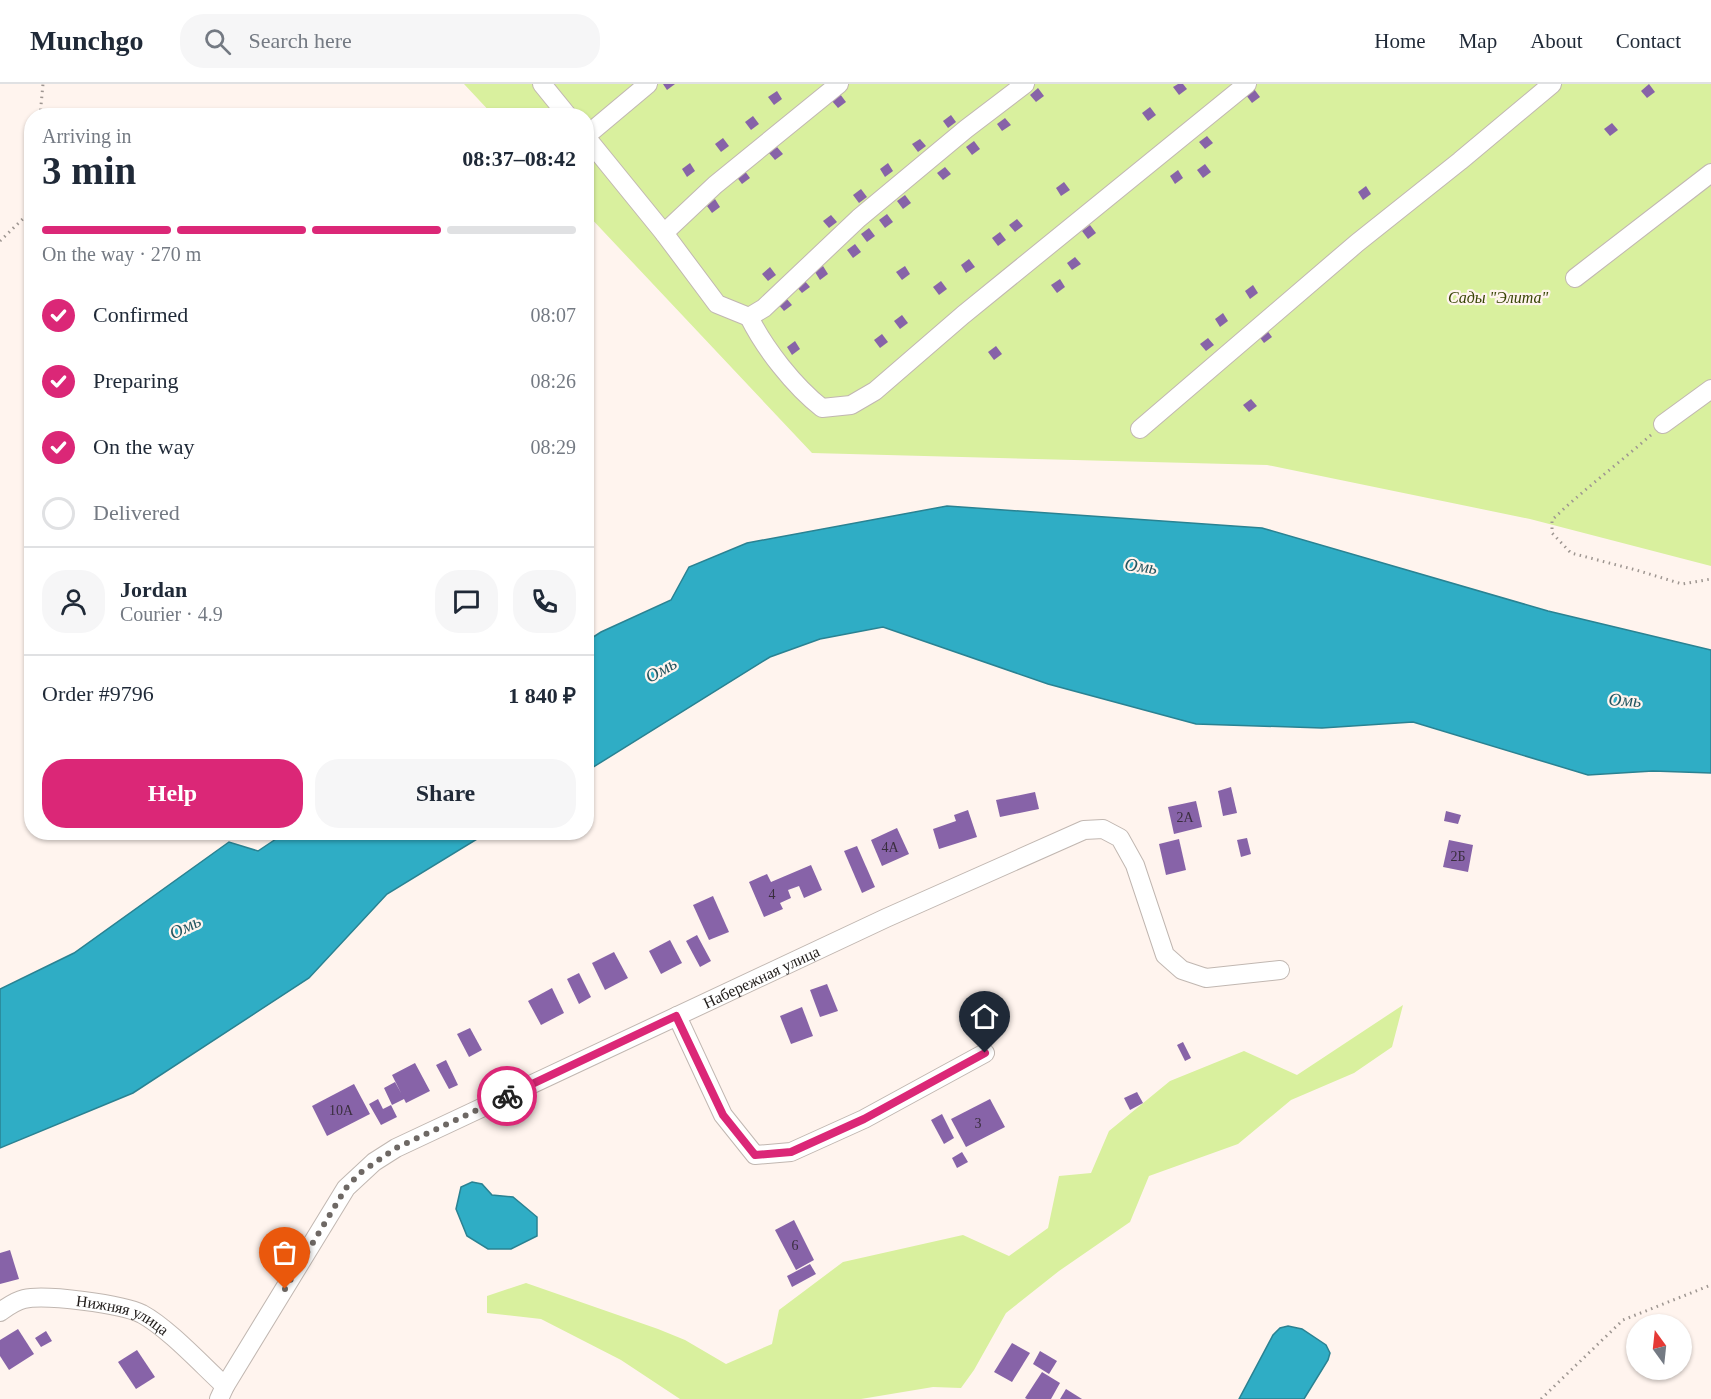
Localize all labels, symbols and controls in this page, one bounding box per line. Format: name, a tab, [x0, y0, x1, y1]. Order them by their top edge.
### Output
search box	[180, 14, 600, 68]
text: Munchgo	[30, 25, 144, 56]
icon: search	[201, 25, 234, 58]
text: Search here	[249, 28, 352, 53]
text: Home	[1374, 29, 1426, 53]
text: Map	[1459, 29, 1497, 53]
text: About	[1530, 29, 1583, 53]
text: Contact	[1616, 29, 1681, 53]
text: Arriving in	[42, 125, 131, 147]
text: 08:37–08:42	[462, 146, 576, 171]
text: 3 min	[42, 149, 136, 192]
text: On the way · 270 m	[42, 243, 201, 265]
park label: Сады "Элита"	[1448, 289, 1548, 306]
icon: check	[42, 299, 75, 332]
text: Confirmed	[93, 302, 188, 327]
text: 08:07	[530, 304, 576, 326]
icon: check	[42, 365, 75, 398]
text: Preparing	[93, 368, 179, 393]
text: 08:26	[530, 370, 576, 392]
icon: check	[42, 431, 75, 464]
text: On the way	[93, 434, 194, 459]
text: 08:29	[530, 436, 576, 458]
text: Delivered	[93, 500, 180, 525]
water label: Омь	[1124, 554, 1158, 578]
button: person	[42, 570, 105, 633]
button: chat	[435, 570, 498, 633]
button: phone	[513, 570, 576, 633]
text: Jordan	[120, 577, 187, 602]
text: Courier · 4.9	[120, 603, 223, 625]
water label: Омь	[642, 653, 680, 687]
text: Order #9796	[42, 681, 154, 706]
text: 1 840 ₽	[508, 683, 576, 708]
water label: Омь	[1608, 689, 1642, 711]
button: Help	[42, 759, 303, 828]
button: Share	[315, 759, 576, 828]
house number: 2А	[1176, 810, 1194, 825]
house number: 4А	[881, 840, 899, 855]
house number: 2Б	[1450, 849, 1466, 864]
house number: 4	[769, 887, 776, 902]
water label: Омь	[166, 911, 204, 943]
street label: Набережная улица	[701, 943, 822, 1012]
pin	[959, 991, 1010, 1053]
icon: home	[968, 1000, 1001, 1033]
courier	[477, 1066, 537, 1126]
icon: bike	[491, 1080, 524, 1113]
house number: 10А	[329, 1103, 354, 1118]
house number: 3	[975, 1116, 982, 1131]
pin	[259, 1227, 310, 1289]
icon: bag	[268, 1236, 301, 1269]
house number: 6	[792, 1238, 799, 1253]
street label: Нижняя улица	[75, 1292, 172, 1339]
north arrow	[1626, 1314, 1692, 1380]
map controls	[1626, 1314, 1692, 1380]

